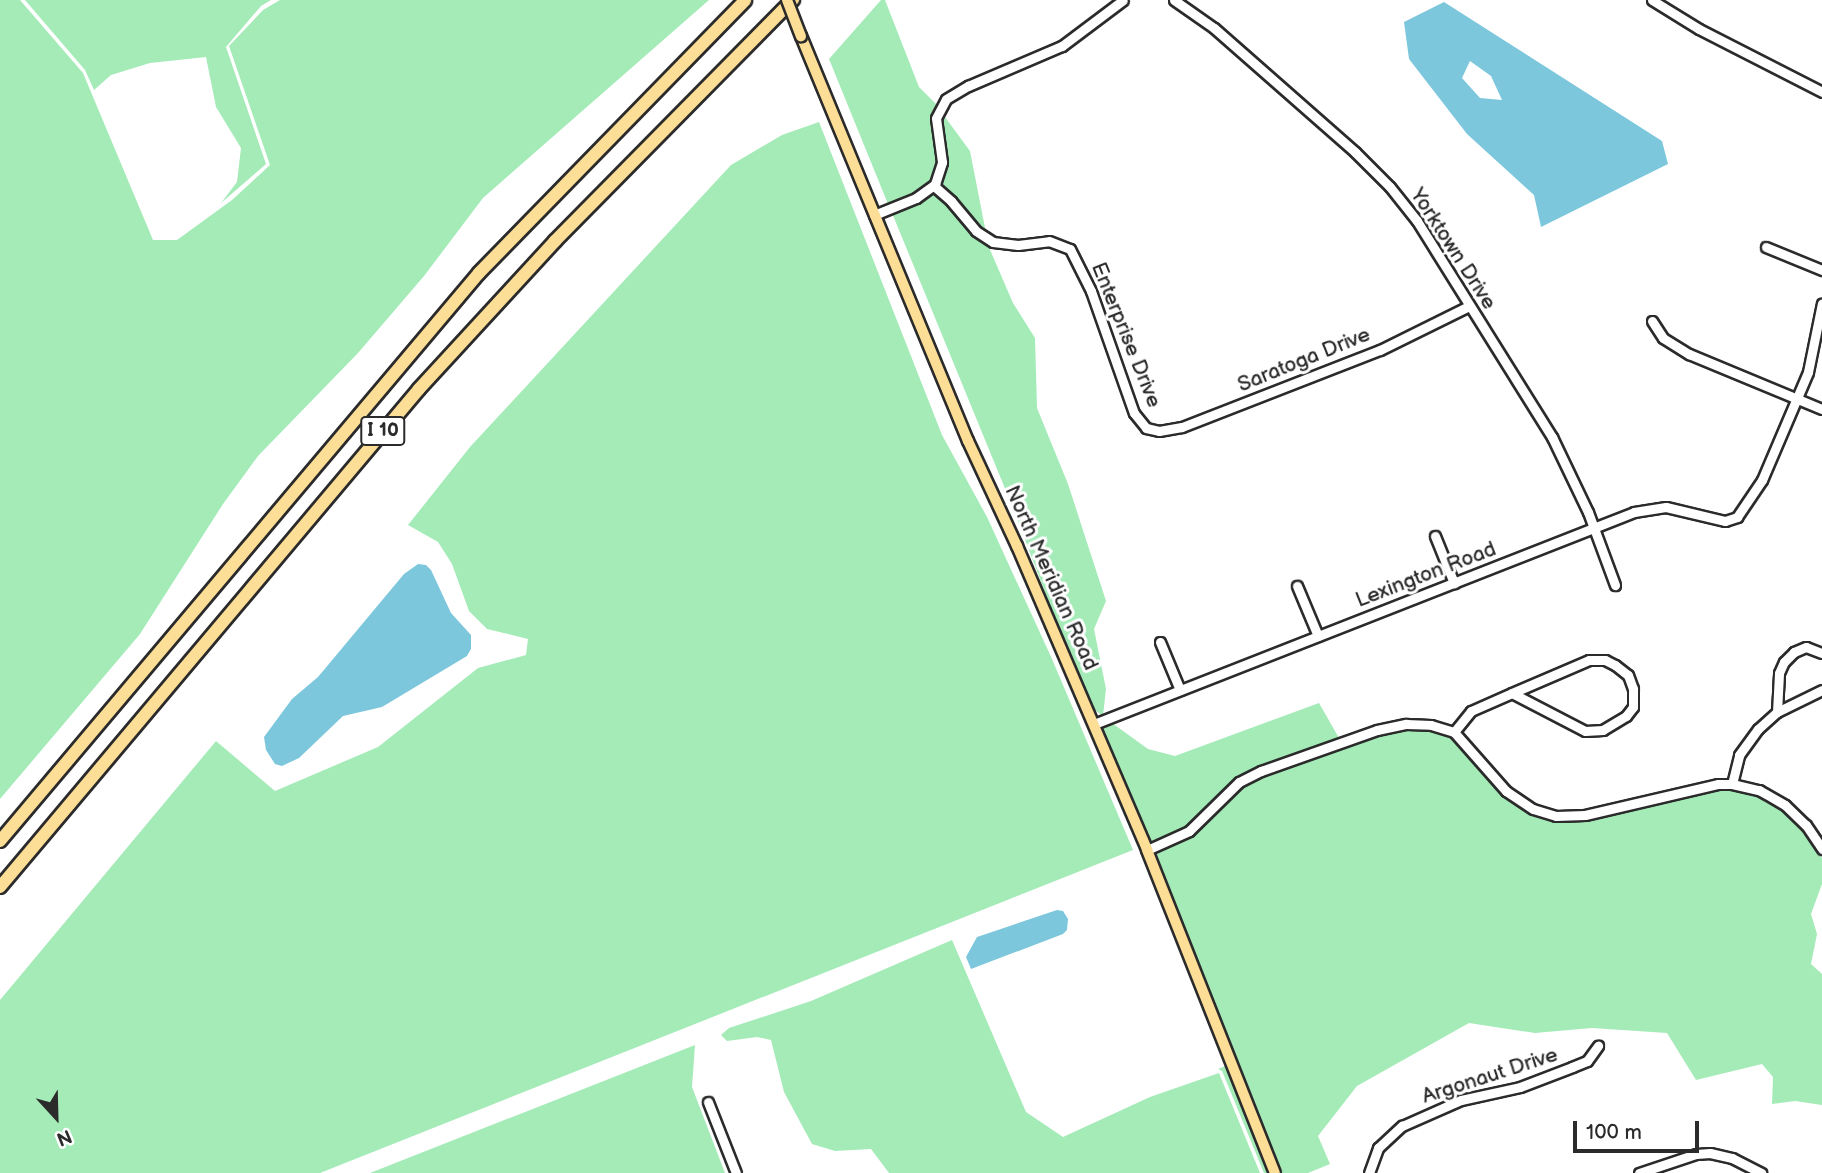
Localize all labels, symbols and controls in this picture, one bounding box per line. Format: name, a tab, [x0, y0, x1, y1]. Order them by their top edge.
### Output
street label: Yorktown Drive	[1404, 184, 1502, 314]
street label: Enterprise Drive	[1085, 259, 1167, 411]
street label: Saratoga Drive	[1234, 322, 1374, 398]
road number: I 10	[360, 416, 406, 446]
street label: North Meridian Road	[999, 482, 1103, 674]
street label: Lexington Road	[1352, 537, 1500, 613]
street label: Argonaut Drive	[1419, 1042, 1561, 1110]
north arrow	[21, 1082, 91, 1152]
scale bar	[1577, 1106, 1703, 1150]
text: 100 m	[1586, 1120, 1642, 1145]
text: N	[53, 1124, 75, 1150]

